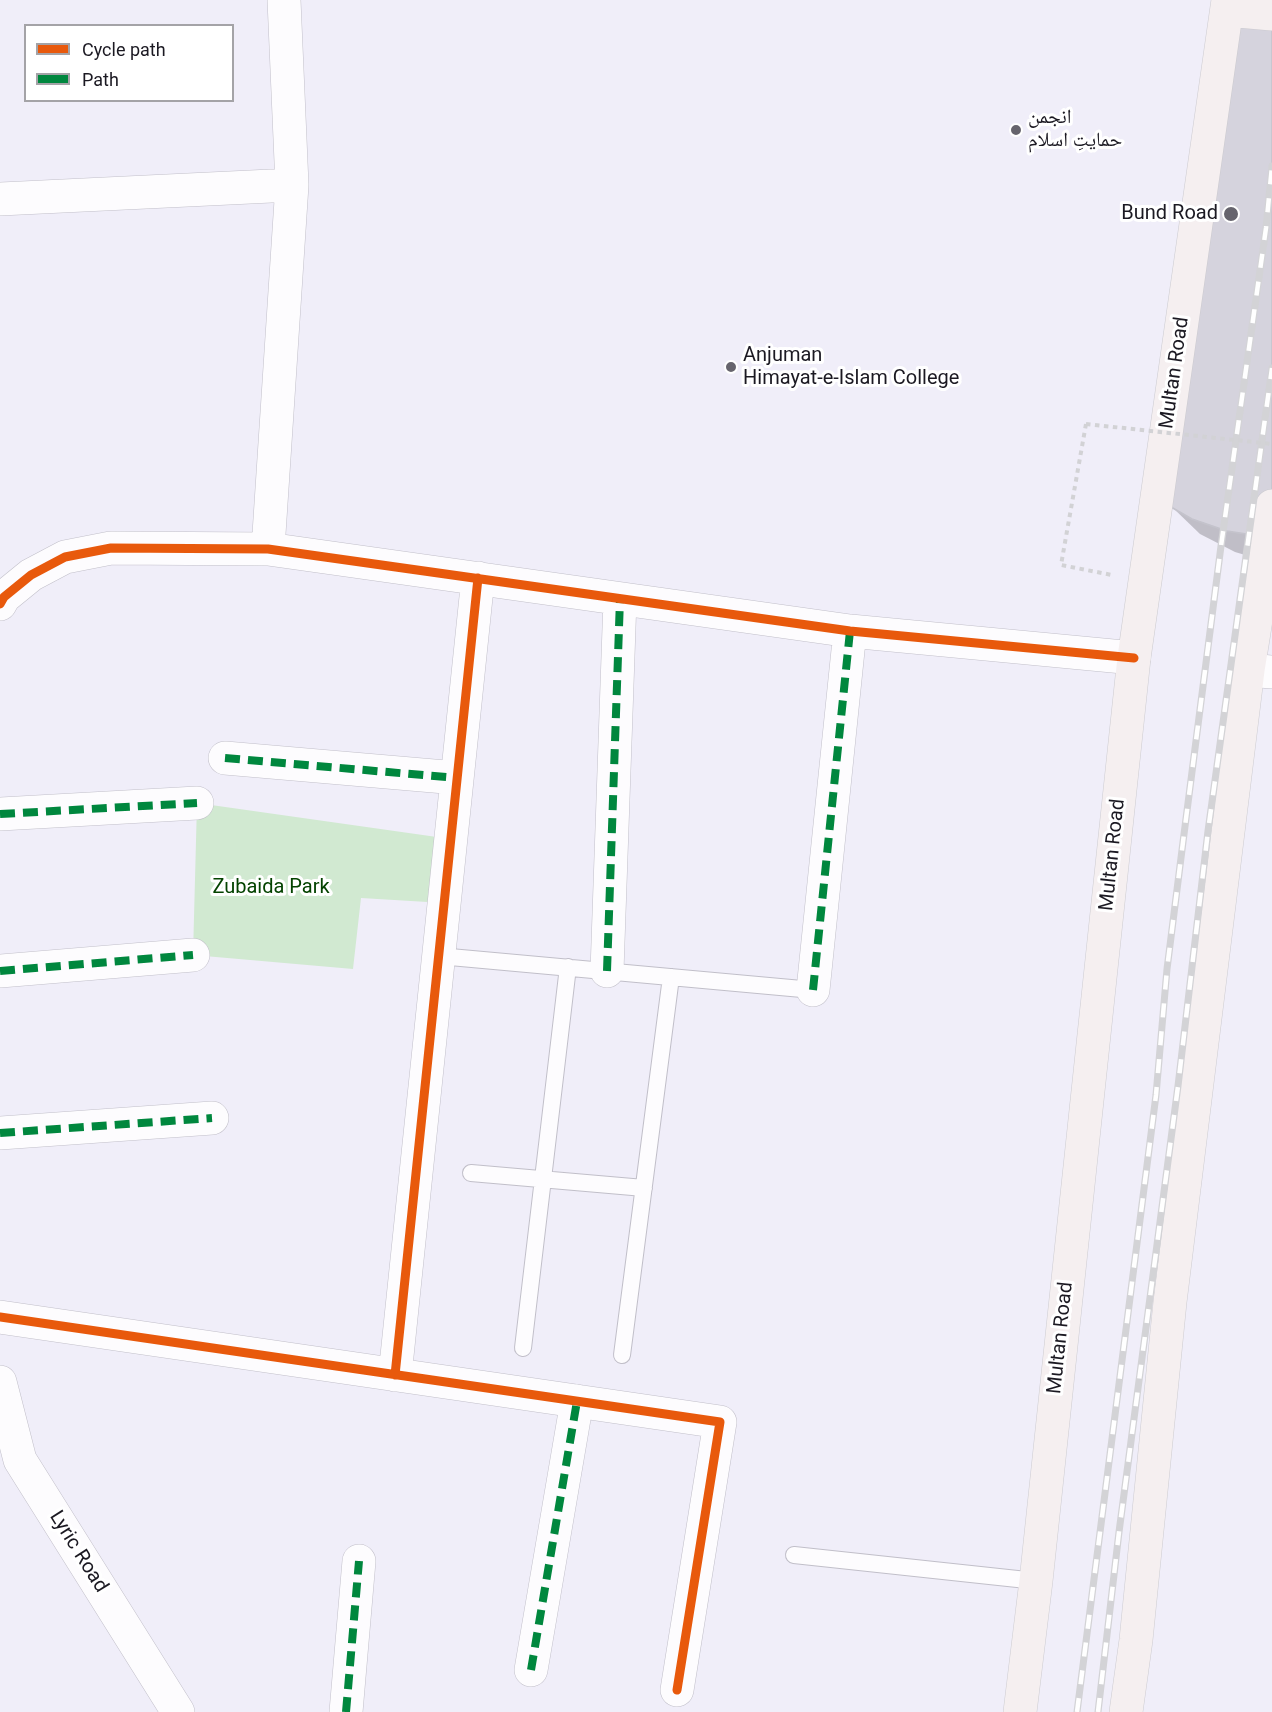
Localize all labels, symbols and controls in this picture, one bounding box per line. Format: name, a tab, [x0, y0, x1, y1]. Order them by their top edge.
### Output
legend	[24, 24, 234, 102]
text: Cycle path	[82, 39, 166, 60]
text: Path	[82, 69, 119, 90]
place label: انجمن حمایتِ اسلام	[1028, 106, 1122, 153]
marker: انجمن حمایتِ اسلام	[1009, 123, 1023, 137]
place label: Bund Road	[1121, 202, 1218, 226]
marker: Bund Road	[1222, 205, 1240, 223]
street label: Multan Road	[1155, 316, 1195, 430]
place label: Anjuman Himayat-e-Islam College	[743, 344, 959, 391]
marker: Anjuman Himayat-e-Islam College	[724, 360, 738, 374]
street label: Multan Road	[1095, 798, 1131, 912]
park label: Zubaida Park	[212, 876, 330, 900]
street label: Multan Road	[1043, 1281, 1079, 1395]
street label: Lyric Road	[43, 1507, 113, 1597]

